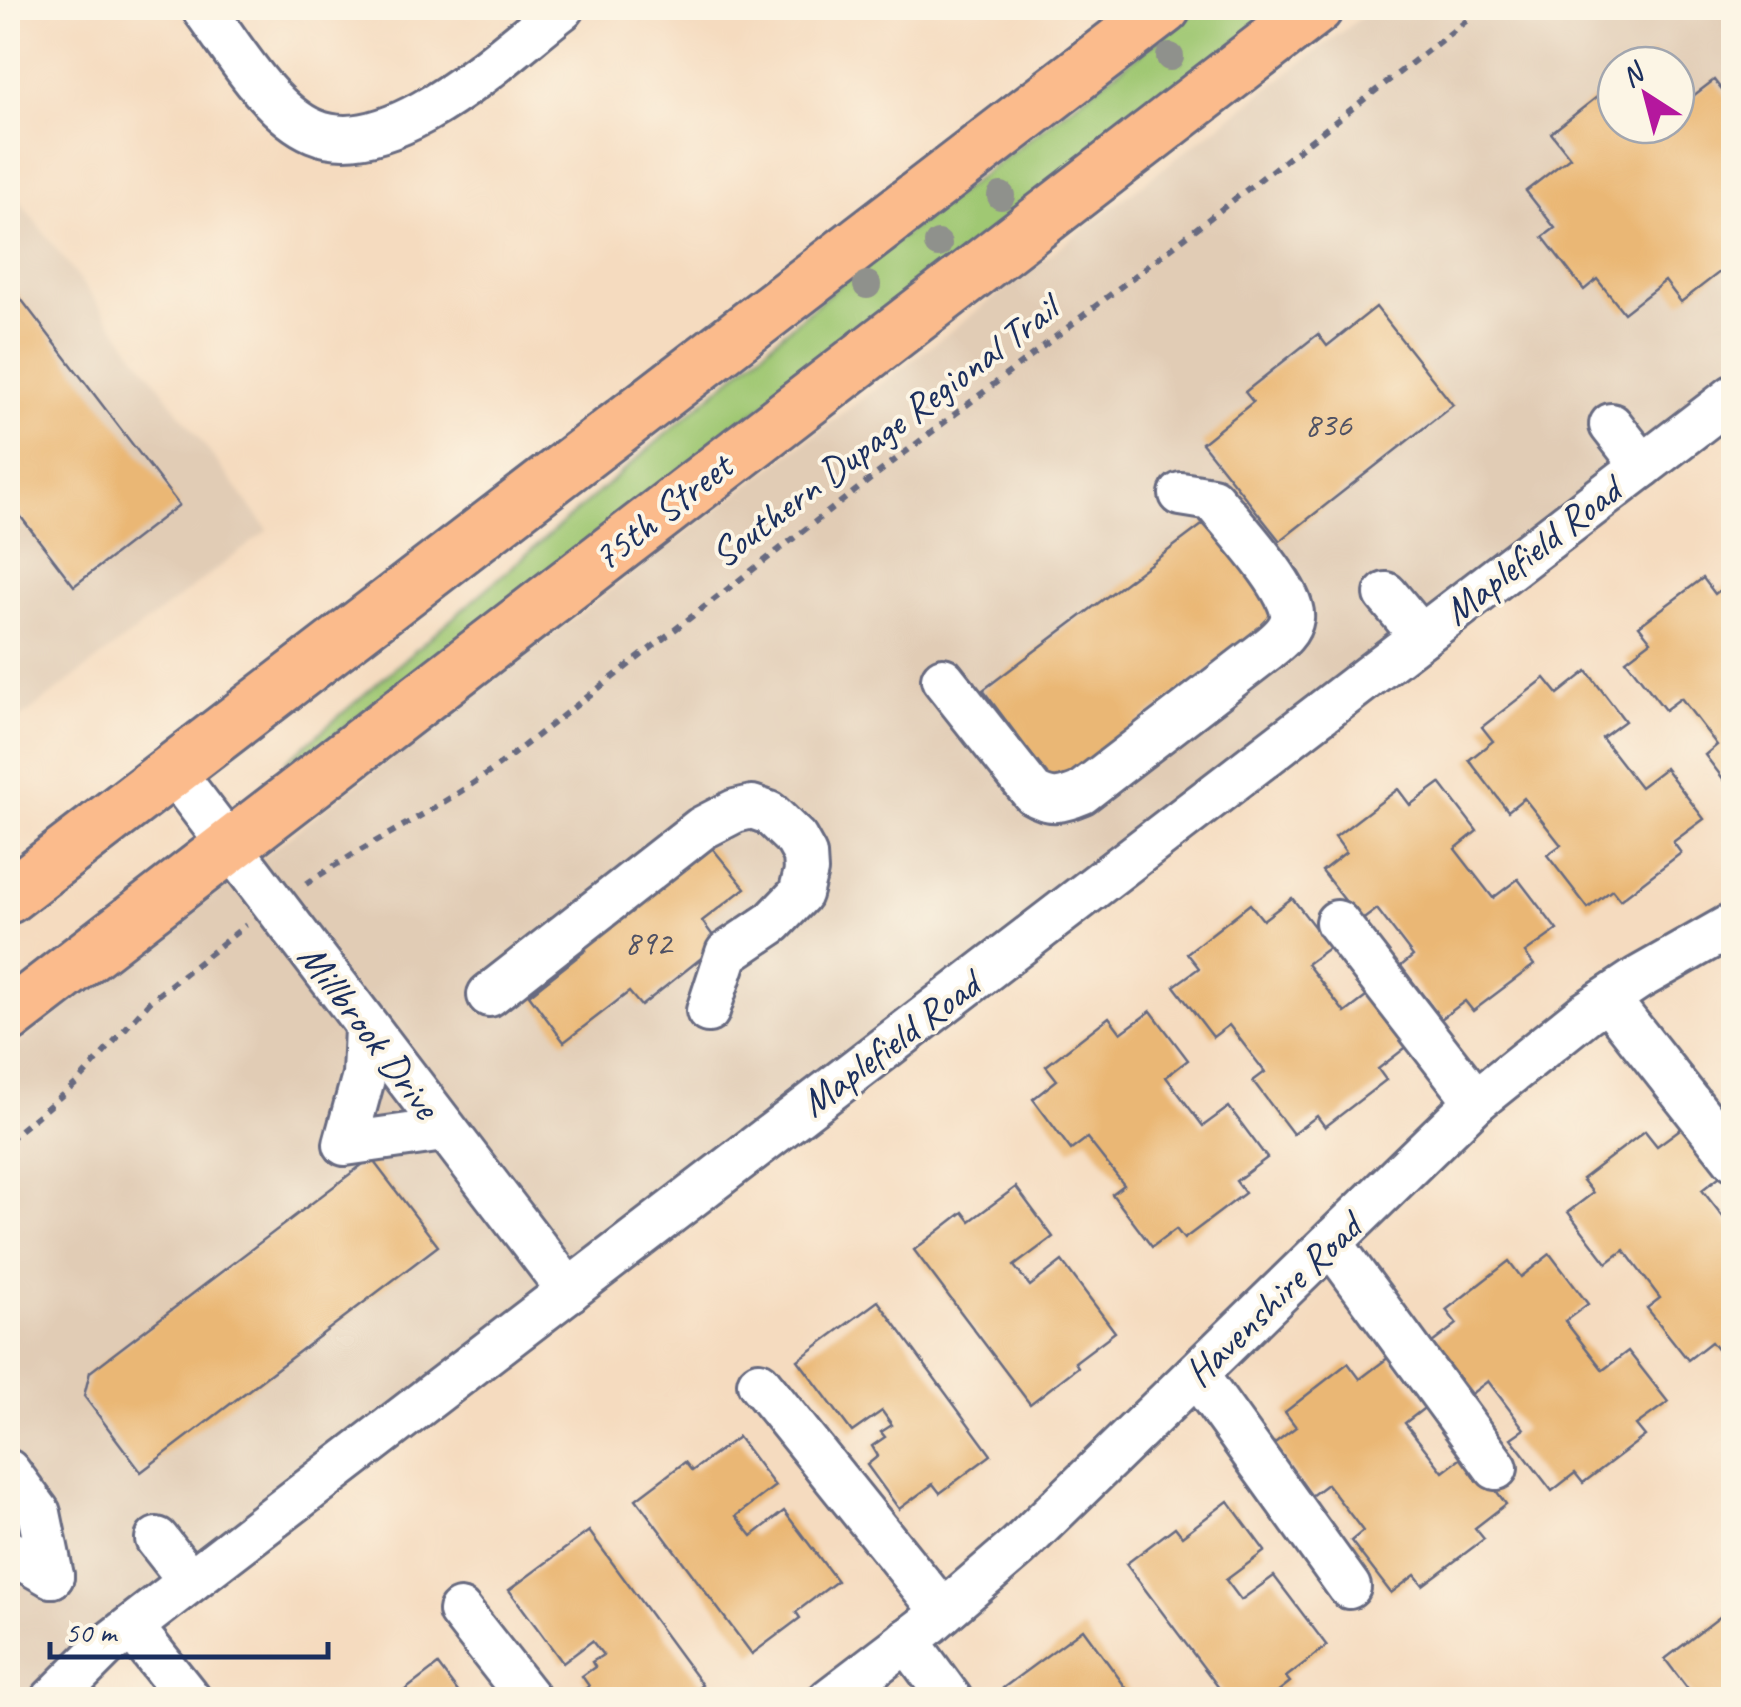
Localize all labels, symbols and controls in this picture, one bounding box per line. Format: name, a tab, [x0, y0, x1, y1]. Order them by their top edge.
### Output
north arrow	[1596, 45, 1696, 145]
text: N	[1614, 53, 1653, 94]
street label: Southern Dupage Regional Trail	[700, 281, 1073, 579]
house number: 836	[1304, 402, 1353, 447]
street label: 75th Street	[582, 440, 745, 582]
street label: Maplefield Road	[1433, 462, 1636, 636]
house number: 892	[624, 920, 675, 965]
street label: Millbrook Drive	[287, 934, 453, 1131]
street label: Maplefield Road	[790, 957, 995, 1128]
street label: Havenshire Road	[1174, 1199, 1376, 1397]
scale bar	[50, 1597, 328, 1659]
text: 50 m	[65, 1613, 118, 1651]

